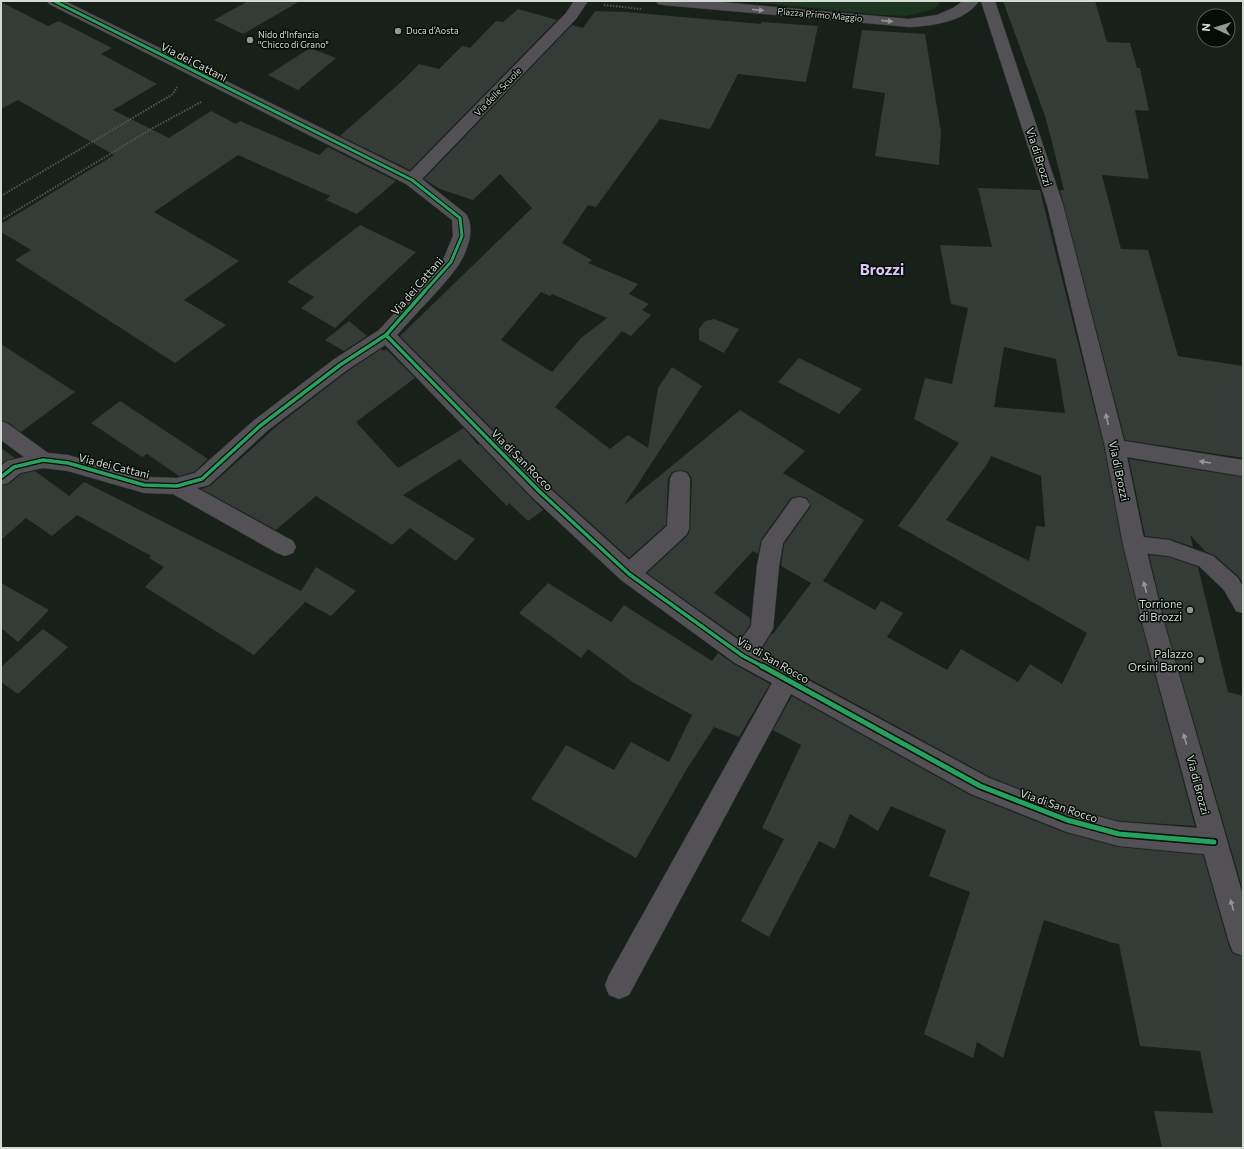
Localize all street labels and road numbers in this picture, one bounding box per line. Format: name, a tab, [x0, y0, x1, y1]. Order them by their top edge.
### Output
street label: Piazza Primo Maggio	[777, 5, 863, 24]
street label: Via dei Cattani	[159, 39, 230, 84]
street label: Via delle Scuole	[472, 65, 524, 118]
street label: Via di Brozzi	[1024, 126, 1055, 188]
street label: Via dei Cattani	[388, 254, 445, 317]
street label: Via di San Rocco	[489, 426, 556, 493]
street label: Via di Brozzi	[1107, 440, 1132, 502]
street label: Via dei Cattani	[77, 450, 151, 481]
street label: Via di San Rocco	[735, 634, 812, 686]
street label: Via di Brozzi	[1184, 754, 1213, 816]
street label: Via di San Rocco	[1019, 786, 1100, 825]

